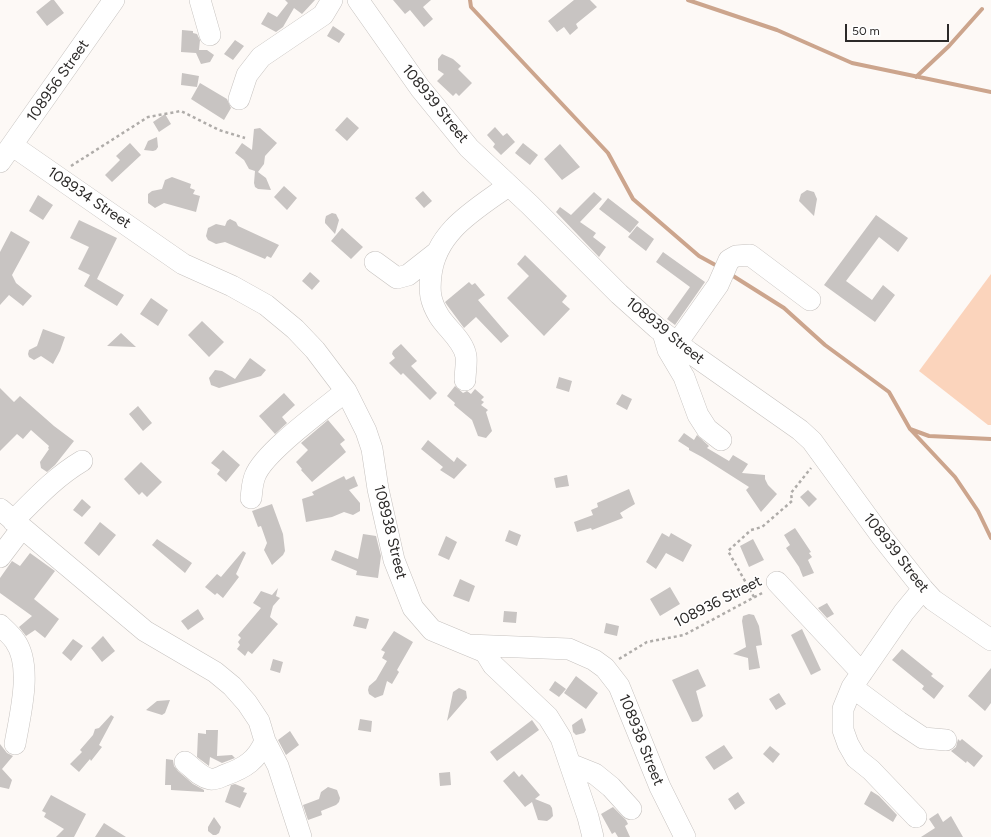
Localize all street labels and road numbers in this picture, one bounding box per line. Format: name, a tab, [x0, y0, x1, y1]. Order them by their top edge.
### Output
street label: 108956 Street	[23, 36, 93, 126]
street label: 108939 Street	[398, 61, 472, 147]
street label: 108934 Street	[44, 164, 134, 232]
street label: 108939 Street	[622, 294, 708, 368]
street label: 108938 Street	[370, 483, 410, 581]
street label: 108939 Street	[859, 510, 933, 596]
street label: 108936 Street	[671, 572, 765, 632]
street label: 108938 Street	[615, 692, 667, 788]

